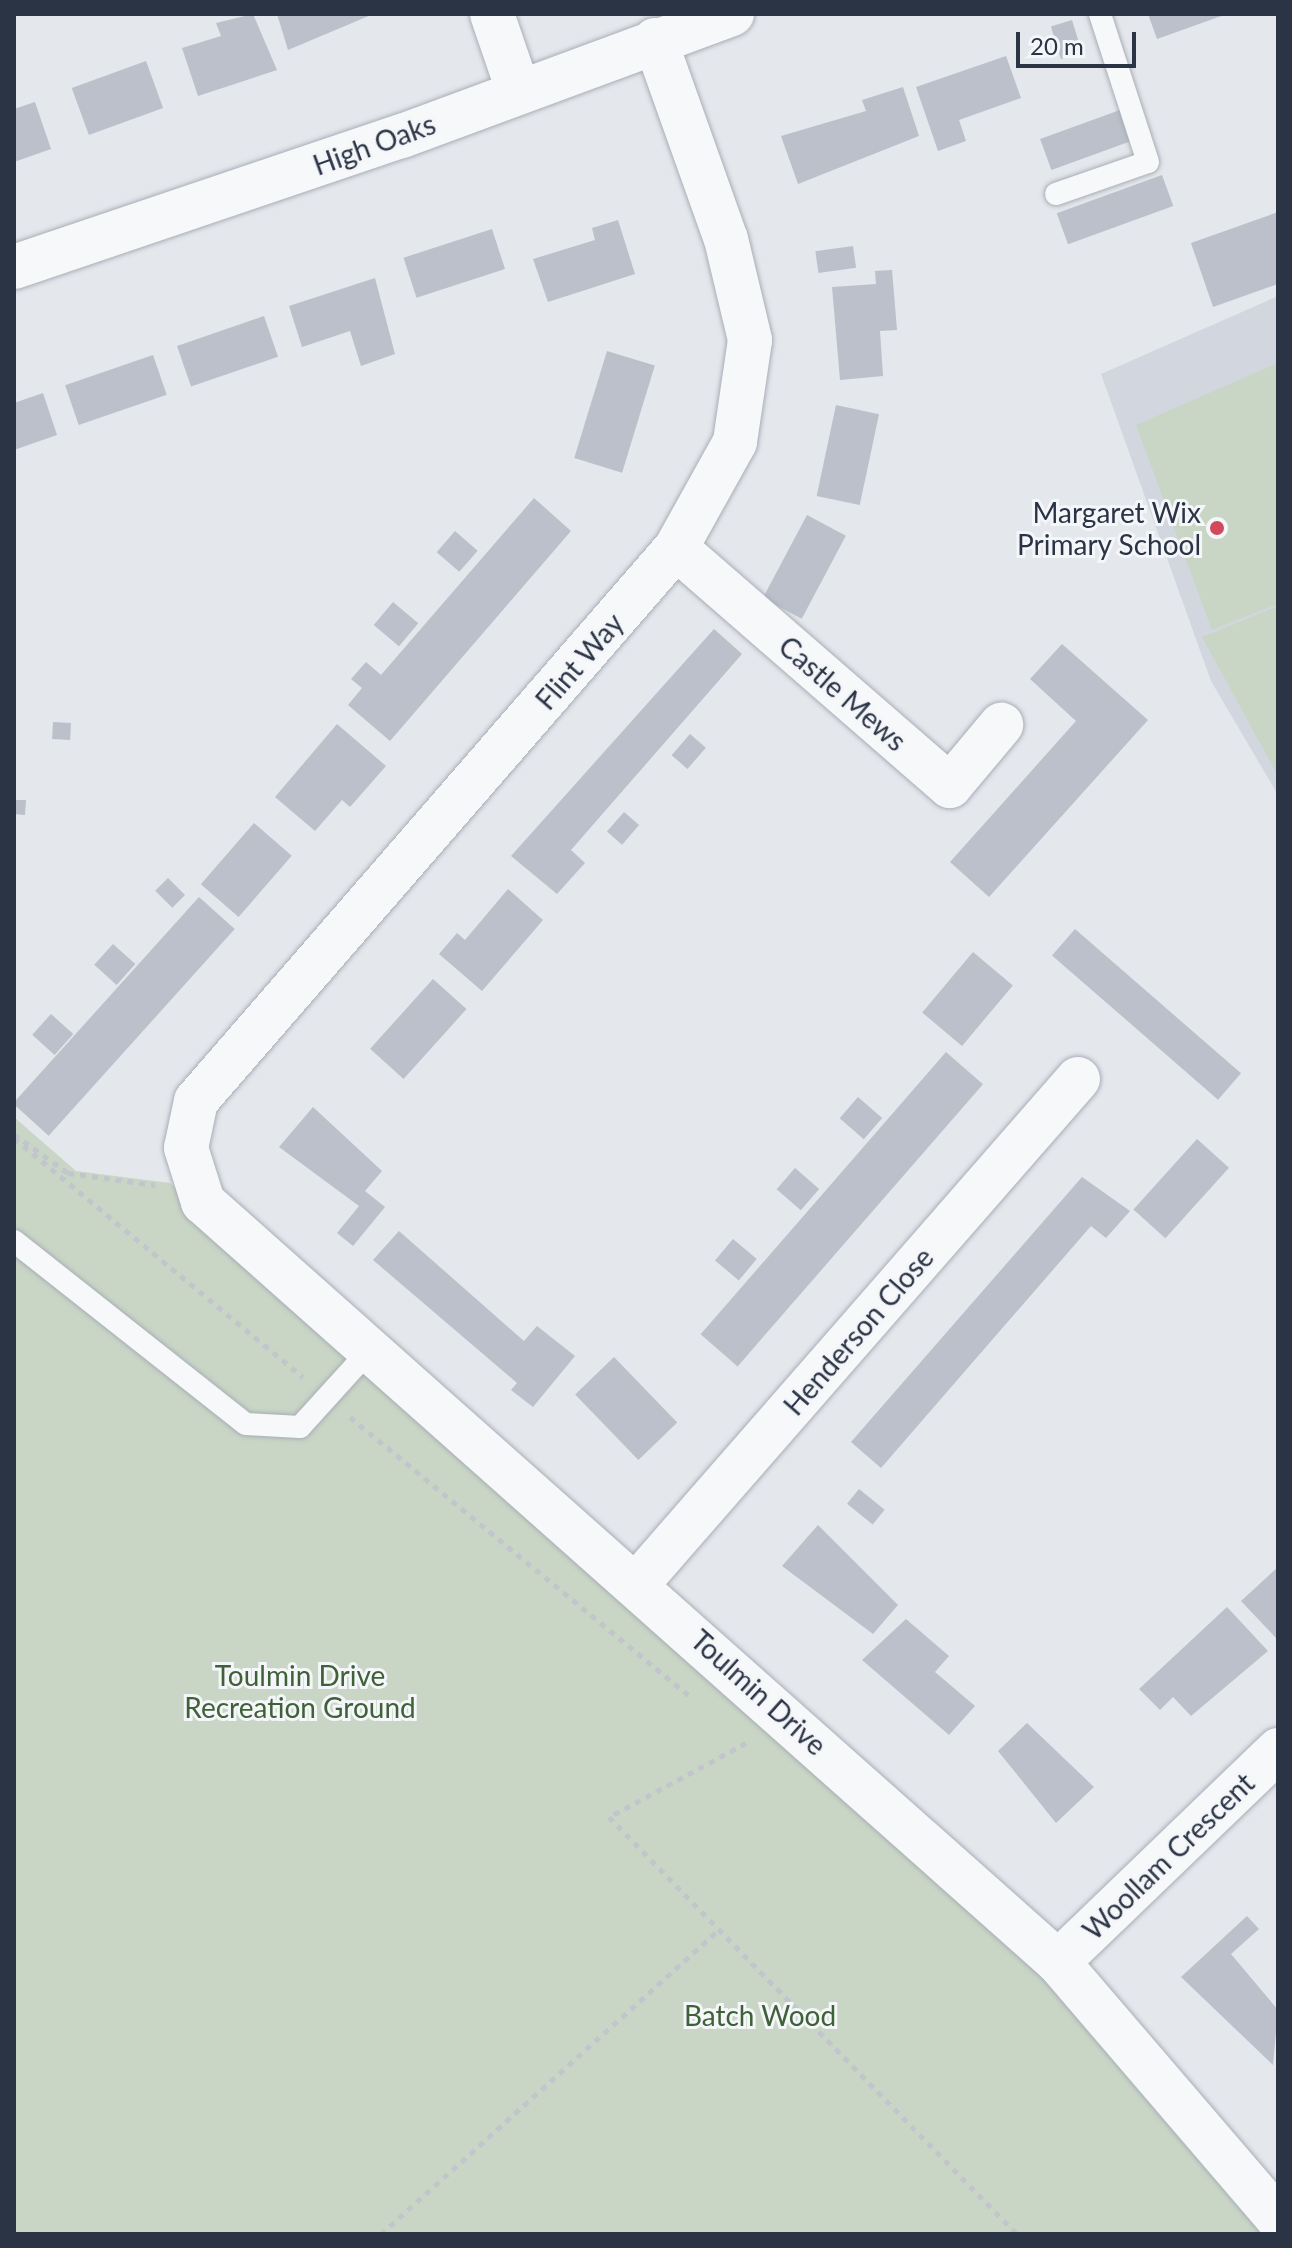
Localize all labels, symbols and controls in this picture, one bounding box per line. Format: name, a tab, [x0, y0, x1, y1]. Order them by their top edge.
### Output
scale bar	[1020, 16, 1140, 66]
text: 20 m	[1030, 31, 1084, 60]
street label: High Oaks	[308, 106, 440, 182]
place label: Margaret Wix Primary School	[1016, 495, 1201, 561]
marker: Margaret Wix Primary School	[1208, 519, 1226, 537]
street label: Flint Way	[528, 606, 630, 716]
street label: Castle Mews	[773, 629, 913, 757]
street label: Henderson Close	[776, 1240, 940, 1422]
street label: Toulmin Drive	[684, 1622, 834, 1762]
park label: Toulmin Drive Recreation Ground	[184, 1658, 416, 1724]
street label: Woollam Crescent	[1075, 1766, 1261, 1946]
park label: Batch Wood	[684, 1998, 836, 2032]

